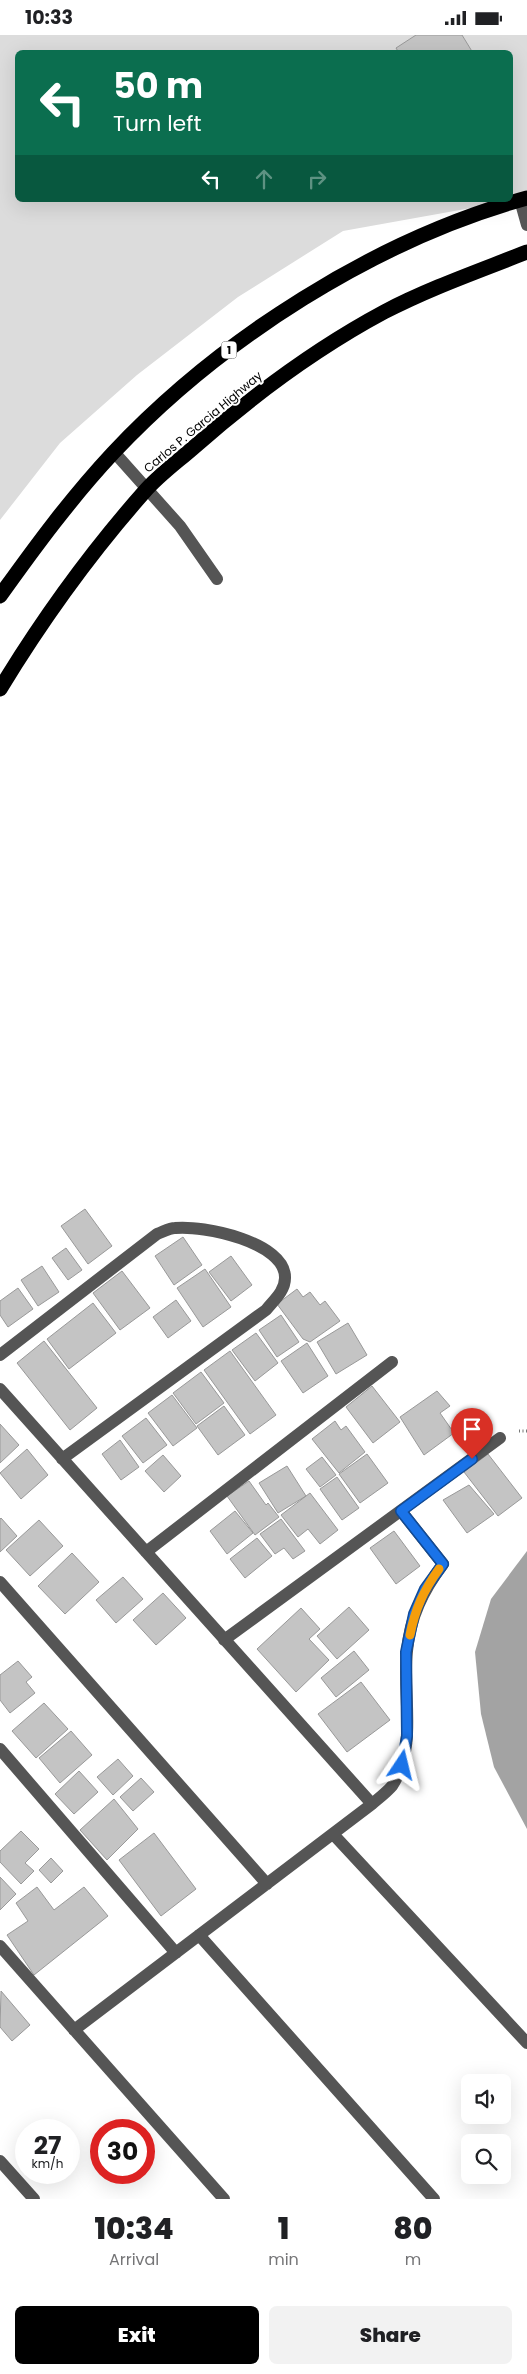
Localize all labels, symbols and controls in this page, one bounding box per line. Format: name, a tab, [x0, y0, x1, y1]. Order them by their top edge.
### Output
text: 10:33	[25, 4, 73, 31]
text: 50 m	[113, 61, 203, 110]
icon: left	[30, 70, 95, 135]
text: Turn left	[113, 108, 201, 139]
icon: left	[197, 165, 225, 193]
icon: ahead	[250, 165, 278, 193]
icon: right	[303, 165, 331, 193]
road number: 1	[222, 341, 236, 359]
street label: Carlos P. Garcia Highway	[140, 367, 266, 476]
pin	[451, 1408, 493, 1459]
icon: arrive	[458, 1415, 486, 1443]
position arrow	[375, 1738, 427, 1790]
map controls	[461, 2074, 511, 2184]
button: sound	[461, 2074, 511, 2124]
speed limit sign: 30	[90, 2119, 155, 2184]
text: 27	[34, 2128, 61, 2163]
button: search	[461, 2134, 511, 2184]
text: km/h	[32, 2155, 63, 2172]
text: 10:34	[94, 2207, 174, 2250]
text: 1	[278, 2207, 289, 2250]
text: 80	[393, 2207, 433, 2250]
text: Arrival	[109, 2248, 159, 2271]
text: min	[268, 2248, 299, 2271]
text: m	[405, 2248, 421, 2271]
button: Exit	[15, 2306, 259, 2364]
button: Share	[269, 2306, 512, 2364]

